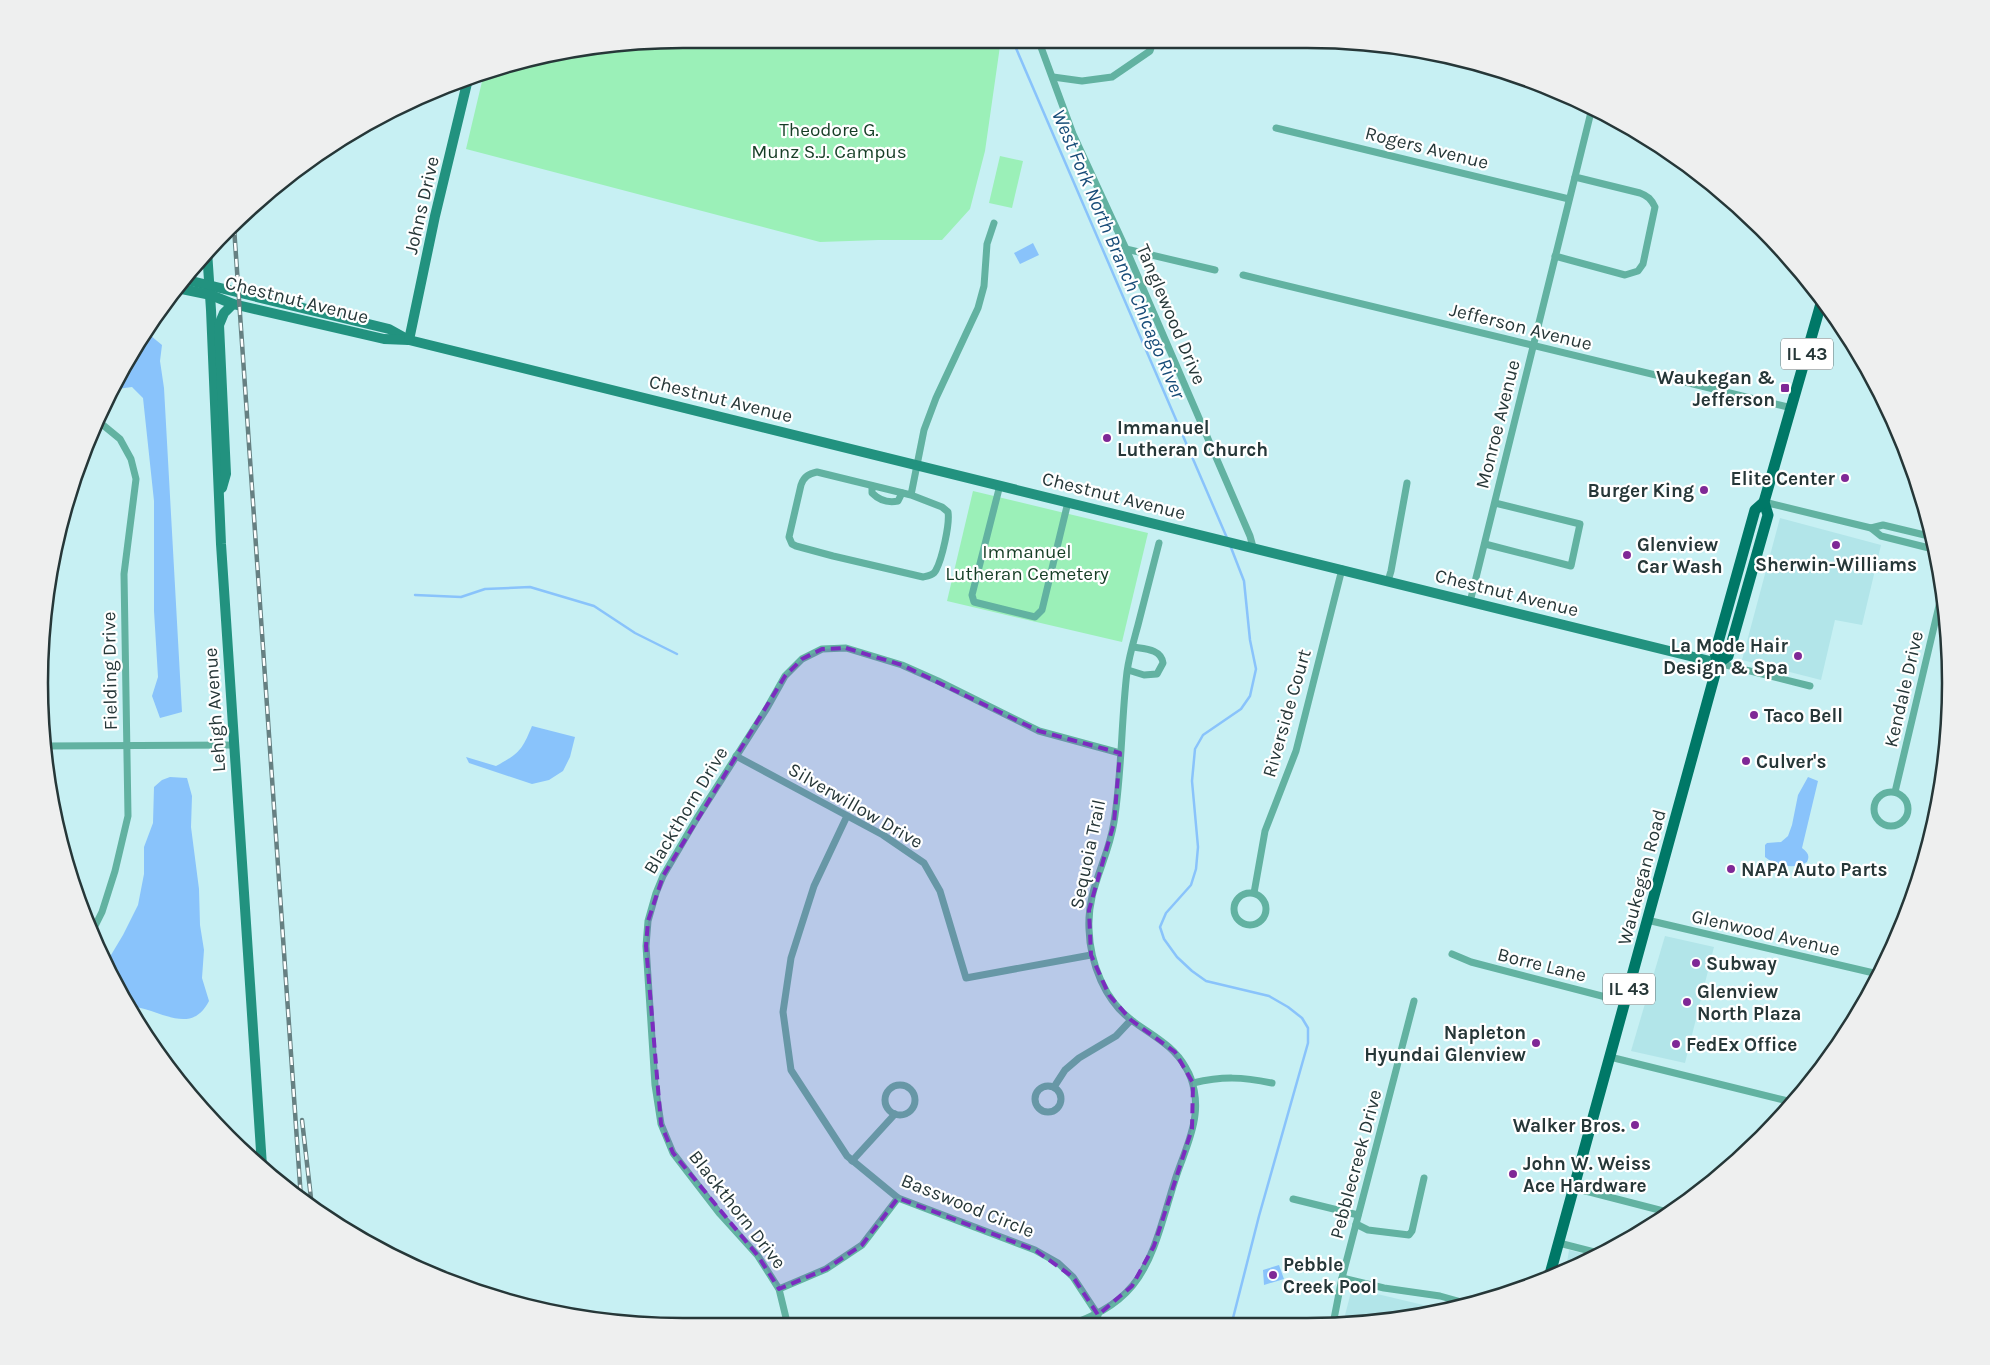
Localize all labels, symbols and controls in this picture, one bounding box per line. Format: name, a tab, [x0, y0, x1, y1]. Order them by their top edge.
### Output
water label: West Fork North Branch Chicago River	[1047, 106, 1191, 403]
park label: Theodore G. Munz S.J. Campus	[751, 119, 907, 163]
street label: Rogers Avenue	[1363, 122, 1491, 174]
street label: Johns Drive	[400, 154, 444, 256]
street label: Tanglewood Drive	[1132, 241, 1211, 388]
street label: Chestnut Avenue	[223, 271, 371, 328]
street label: Jefferson Avenue	[1447, 299, 1594, 355]
road number: IL 43	[1781, 338, 1833, 369]
street label: Monroe Avenue	[1471, 358, 1525, 491]
place label: Waukegan & Jefferson	[1656, 367, 1775, 411]
street label: Chestnut Avenue	[647, 370, 795, 427]
marker: Waukegan & Jefferson	[1779, 382, 1791, 394]
place label: Immanuel Lutheran Church	[1117, 417, 1268, 461]
marker: Immanuel Lutheran Church	[1101, 432, 1113, 444]
street label: Chestnut Avenue	[1040, 467, 1188, 524]
place label: Elite Center	[1730, 468, 1836, 490]
marker: Elite Center	[1839, 472, 1851, 484]
place label: Burger King	[1588, 480, 1694, 502]
marker: Burger King	[1698, 484, 1710, 496]
place label: Glenview Car Wash	[1637, 534, 1723, 578]
marker: Sherwin-Williams	[1830, 539, 1842, 551]
park label: Immanuel Lutheran Cemetery	[945, 541, 1109, 585]
marker: Glenview Car Wash	[1621, 549, 1633, 561]
place label: Sherwin-Williams	[1755, 554, 1917, 576]
street label: Chestnut Avenue	[1433, 564, 1581, 621]
street label: Fielding Drive	[98, 611, 122, 731]
street label: Kendale Drive	[1880, 629, 1928, 749]
place label: La Mode Hair Design & Spa	[1663, 635, 1789, 679]
street label: Lehigh Avenue	[200, 647, 230, 773]
street label: Riverside Court	[1258, 647, 1316, 780]
marker: La Mode Hair Design & Spa	[1792, 650, 1804, 662]
place label: Taco Bell	[1764, 705, 1843, 727]
marker: Taco Bell	[1748, 709, 1760, 721]
street label: Blackthorn Drive	[639, 743, 732, 878]
place label: Culver's	[1756, 751, 1827, 773]
marker: Culver's	[1740, 755, 1752, 767]
street label: Silverwillow Drive	[784, 758, 927, 853]
street label: Sequoia Trail	[1066, 797, 1110, 911]
street label: Waukegan Road	[1613, 807, 1671, 948]
place label: NAPA Auto Parts	[1741, 859, 1887, 881]
marker: NAPA Auto Parts	[1725, 863, 1737, 875]
street label: Glenwood Avenue	[1689, 905, 1842, 961]
street label: Borre Lane	[1495, 943, 1588, 987]
place label: Subway	[1706, 953, 1777, 975]
marker: Subway	[1690, 957, 1702, 969]
road number: IL 43	[1603, 974, 1655, 1004]
place label: Glenview North Plaza	[1697, 981, 1801, 1025]
marker: Glenview North Plaza	[1681, 996, 1693, 1008]
place label: Napleton Hyundai Glenview	[1364, 1022, 1527, 1066]
place label: FedEx Office	[1686, 1034, 1797, 1056]
marker: Napleton Hyundai Glenview	[1530, 1037, 1542, 1049]
marker: FedEx Office	[1670, 1038, 1682, 1050]
street label: Pebblecreek Drive	[1325, 1087, 1386, 1241]
place label: Walker Bros.	[1513, 1115, 1625, 1137]
marker: Walker Bros.	[1629, 1119, 1641, 1131]
street label: Blackthorn Drive	[684, 1146, 790, 1273]
place label: John W. Weiss Ace Hardware	[1523, 1153, 1651, 1197]
marker: John W. Weiss Ace Hardware	[1507, 1168, 1519, 1180]
street label: Basswood Circle	[898, 1169, 1037, 1243]
place label: Pebble Creek Pool	[1283, 1254, 1377, 1298]
marker: Pebble Creek Pool	[1267, 1269, 1279, 1281]

